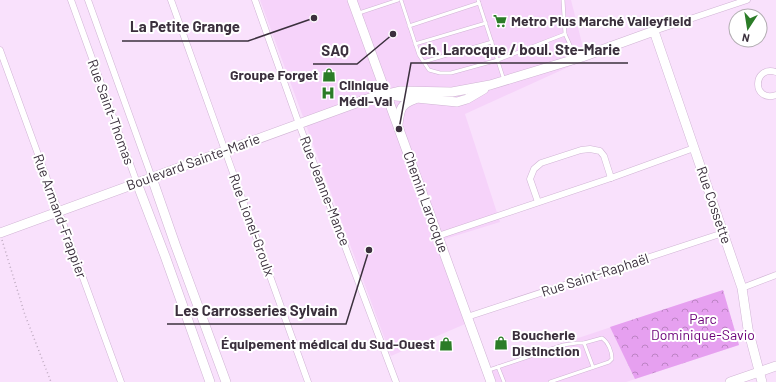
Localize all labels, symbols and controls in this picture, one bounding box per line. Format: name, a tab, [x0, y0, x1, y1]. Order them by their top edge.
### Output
north arrow	[728, 8, 768, 48]
place label: Metro Plus Marché Valleyfield	[511, 12, 691, 29]
supermarket icon: Metro Plus Marché Valleyfield	[492, 13, 508, 29]
callout: La Petite Grange	[122, 14, 248, 41]
text: La Petite Grange	[130, 17, 240, 35]
text: N	[741, 31, 751, 45]
callout: ch. Larocque / boul. Ste-Marie	[411, 36, 628, 63]
callout: SAQ	[313, 37, 357, 64]
text: ch. Larocque / boul. Ste-Marie	[420, 40, 620, 58]
text: SAQ	[321, 41, 349, 59]
street label: Rue Saint-Thomas	[85, 57, 139, 167]
place label: Groupe Forget	[230, 66, 318, 83]
shop icon: Groupe Forget	[321, 67, 337, 83]
place label: Clinique Médi-Val	[339, 76, 393, 109]
hospital icon: Clinique Médi-Val	[320, 85, 336, 101]
street label: Boulevard Sainte-Marie	[124, 129, 262, 194]
street label: Rue Jeanne-Mance	[297, 134, 354, 248]
street label: Chemin Larocque	[400, 149, 453, 255]
street label: Rue Armand-Frappier	[30, 151, 91, 280]
street label: Rue Cossette	[693, 164, 736, 246]
street label: Rue Lionel-Groulx	[226, 171, 279, 279]
street label: Rue Saint-Raphaël	[539, 249, 651, 300]
callout: Les Carrosseries Sylvain	[167, 297, 346, 324]
text: Les Carrosseries Sylvain	[175, 301, 337, 319]
park label: Parc Dominique-Savio	[651, 310, 755, 343]
place label: Boucherie Distinction	[512, 326, 580, 359]
place label: Équipement médical du Sud-Ouest	[221, 335, 435, 352]
shop icon: Boucherie Distinction	[493, 335, 509, 351]
shop icon: Équipement médical du Sud-Ouest	[438, 336, 454, 352]

